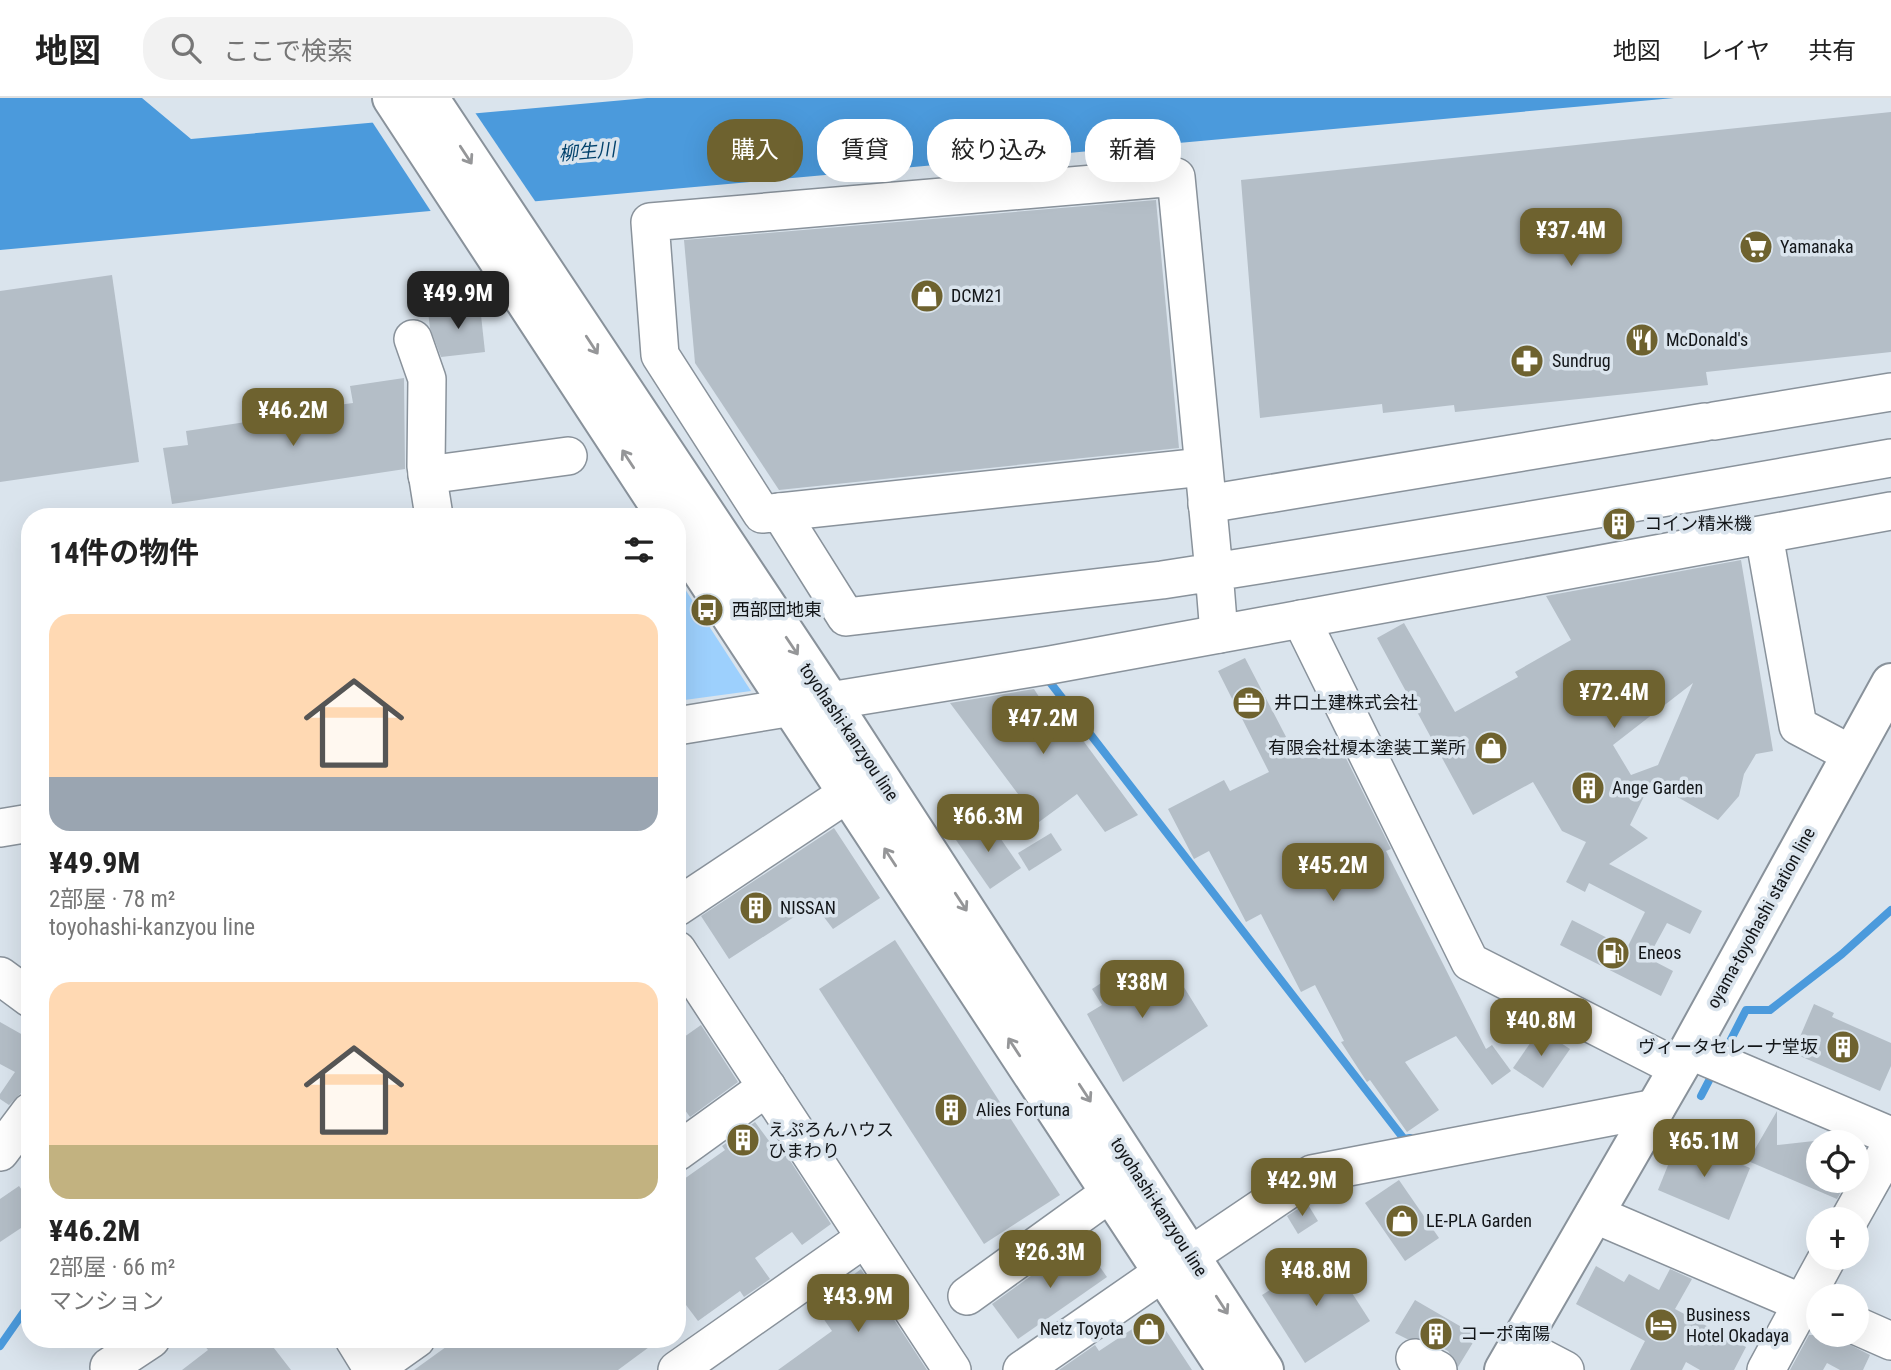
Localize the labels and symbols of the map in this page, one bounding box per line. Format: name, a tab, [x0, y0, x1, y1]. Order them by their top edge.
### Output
water label: 柳生川	[558, 137, 618, 165]
one-way arrow	[459, 145, 474, 164]
pin: ¥37.4M	[1514, 208, 1628, 268]
supermarket icon: Yamanaka	[1737, 228, 1775, 266]
place label: Yamanaka	[1780, 236, 1854, 257]
pin: ¥49.9M	[401, 272, 515, 331]
shop icon: DCM21	[908, 277, 946, 315]
place label: DCM21	[951, 285, 1003, 306]
restaurant icon: McDonald's	[1623, 321, 1661, 359]
place label: McDonald's	[1666, 329, 1748, 350]
one-way arrow	[585, 334, 599, 354]
pharmacy icon: Sundrug	[1508, 342, 1546, 380]
place label: Sundrug	[1552, 350, 1611, 371]
pin: ¥46.2M	[236, 388, 350, 448]
one-way arrow	[621, 450, 636, 469]
building icon: コイン精米機	[1600, 505, 1638, 543]
place label: コイン精米機	[1644, 513, 1752, 534]
bus stop icon: 西部団地東	[688, 591, 726, 629]
place label: 西部団地東	[732, 599, 822, 620]
one-way arrow	[785, 636, 799, 656]
street label: toyohashi-kanzyou line	[796, 659, 903, 804]
pin: ¥72.4M	[1557, 670, 1671, 730]
office icon: 井口土建株式会社	[1230, 684, 1268, 722]
place label: 井口土建株式会社	[1274, 692, 1418, 713]
pin: ¥47.2M	[986, 696, 1100, 756]
shop icon: 有限会社榎本塗装工業所	[1472, 729, 1510, 767]
place label: 有限会社榎本塗装工業所	[1268, 737, 1466, 758]
building icon: Ange Garden	[1569, 769, 1607, 807]
place label: Ange Garden	[1612, 777, 1703, 798]
pin: ¥66.3M	[931, 794, 1045, 854]
street label: oyama-toyohashi station line	[1702, 824, 1819, 1012]
pin: ¥45.2M	[1276, 844, 1390, 903]
one-way arrow	[882, 847, 896, 867]
building icon: NISSAN	[737, 889, 775, 927]
one-way arrow	[954, 892, 968, 912]
place label: NISSAN	[780, 897, 836, 918]
fuel station icon: Eneos	[1594, 934, 1632, 972]
place label: Eneos	[1638, 942, 1681, 963]
pin: ¥38M	[1101, 960, 1183, 1020]
pin: ¥40.8M	[1484, 998, 1598, 1058]
building icon: ヴィータセレーナ堂坂	[1824, 1028, 1862, 1066]
place label: ヴィータセレーナ堂坂	[1638, 1036, 1818, 1057]
one-way arrow	[1007, 1038, 1021, 1057]
one-way arrow	[1078, 1083, 1092, 1103]
building icon: Alies Fortuna	[932, 1091, 970, 1129]
place label: Alies Fortuna	[976, 1099, 1070, 1120]
place label: えぷろんハウス ひまわり	[768, 1119, 894, 1161]
pin: ¥65.1M	[1647, 1119, 1761, 1179]
building icon: えぷろんハウス ひまわり	[724, 1121, 762, 1159]
street label: toyohashi-kanzyou line	[1107, 1133, 1212, 1280]
pin: ¥42.9M	[1245, 1158, 1359, 1218]
shop icon: LE-PLA Garden	[1383, 1202, 1421, 1240]
place label: LE-PLA Garden	[1426, 1210, 1532, 1231]
pin: ¥26.3M	[993, 1230, 1107, 1290]
pin: ¥48.8M	[1259, 1248, 1373, 1308]
pin: ¥43.9M	[801, 1274, 915, 1334]
one-way arrow	[1215, 1294, 1229, 1314]
place label: Business Hotel Okadaya	[1686, 1304, 1789, 1346]
hotel icon: Business Hotel Okadaya	[1642, 1306, 1680, 1344]
shop icon: Netz Toyota	[1130, 1310, 1168, 1348]
building icon: コーポ南陽	[1417, 1315, 1455, 1353]
place label: Netz Toyota	[1040, 1318, 1124, 1339]
place label: コーポ南陽	[1460, 1323, 1550, 1344]

